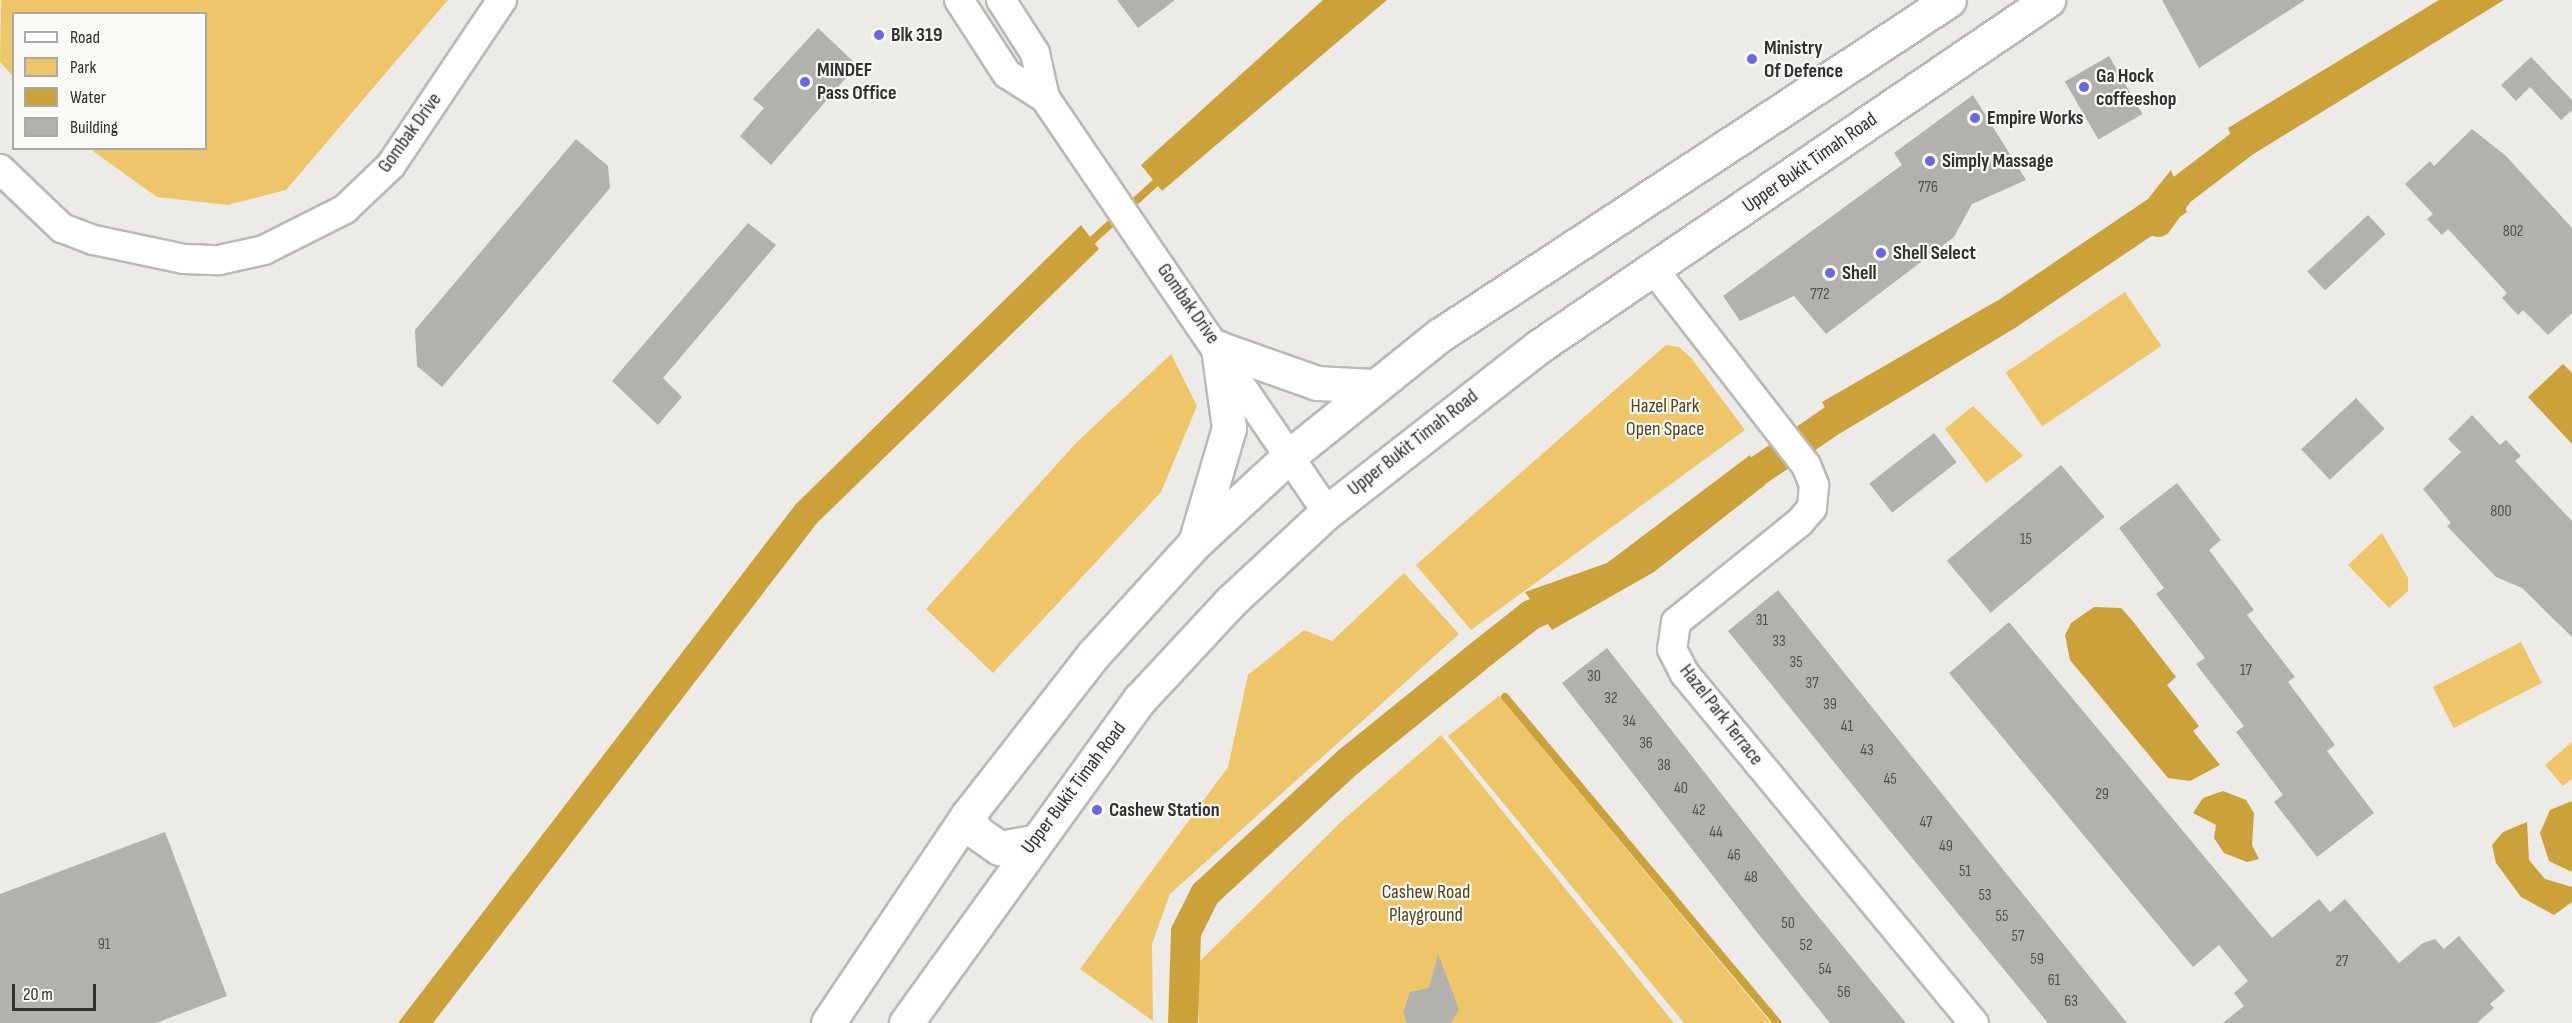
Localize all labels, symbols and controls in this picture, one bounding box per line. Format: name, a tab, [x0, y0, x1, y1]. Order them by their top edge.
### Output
legend	[12, 12, 207, 150]
place label: Blk 319	[891, 23, 942, 47]
text: Road	[70, 27, 100, 48]
marker: Blk 319	[872, 28, 886, 42]
place label: Ministry Of Defence	[1764, 36, 1843, 83]
marker: Ministry Of Defence	[1745, 52, 1759, 66]
text: Park	[70, 57, 96, 78]
place label: MINDEF Pass Office	[817, 58, 896, 105]
place label: Ga Hock coffeeshop	[2096, 64, 2176, 111]
marker: MINDEF Pass Office	[798, 75, 812, 89]
marker: Ga Hock coffeeshop	[2077, 80, 2091, 94]
text: Water	[70, 87, 106, 108]
street label: Gombak Drive	[373, 88, 447, 178]
place label: Empire Works	[1987, 106, 2084, 130]
street label: Upper Bukit Timah Road	[1738, 108, 1882, 218]
marker: Empire Works	[1968, 111, 1982, 125]
text: Building	[70, 117, 118, 138]
place label: Simply Massage	[1942, 149, 2054, 173]
marker: Simply Massage	[1923, 154, 1937, 168]
house number: 776	[1918, 178, 1938, 198]
house number: 802	[2503, 222, 2523, 242]
place label: Shell Select	[1893, 241, 1976, 265]
marker: Shell Select	[1874, 246, 1888, 260]
street label: Gombak Drive	[1152, 259, 1224, 349]
place label: Shell	[1842, 261, 1877, 285]
marker: Shell	[1823, 266, 1837, 280]
house number: 772	[1810, 285, 1830, 305]
street label: Upper Bukit Timah Road	[1343, 385, 1483, 501]
park label: Hazel Park Open Space	[1626, 395, 1704, 442]
house number: 800	[2490, 502, 2512, 522]
house number: 15	[2020, 530, 2032, 550]
house number: 31	[1756, 611, 1768, 631]
house number: 33	[1772, 632, 1786, 652]
house number: 35	[1789, 653, 1803, 673]
street label: Hazel Park Terrace	[1674, 660, 1768, 770]
house number: 17	[2240, 661, 2252, 681]
house number: 30	[1587, 667, 1601, 687]
house number: 37	[1805, 674, 1819, 694]
house number: 32	[1604, 689, 1618, 709]
house number: 39	[1823, 695, 1837, 715]
house number: 34	[1622, 712, 1636, 732]
street label: Upper Bukit Timah Road	[1017, 717, 1131, 859]
house number: 41	[1841, 717, 1853, 737]
house number: 36	[1639, 734, 1653, 754]
house number: 43	[1860, 741, 1874, 761]
house number: 38	[1657, 756, 1671, 776]
house number: 45	[1883, 770, 1897, 790]
house number: 40	[1674, 779, 1688, 799]
house number: 29	[2095, 785, 2109, 805]
place label: Cashew Station	[1109, 798, 1220, 822]
house number: 42	[1692, 801, 1706, 821]
marker: Cashew Station	[1090, 803, 1104, 817]
house number: 47	[1920, 813, 1932, 833]
house number: 44	[1709, 823, 1723, 843]
house number: 49	[1939, 837, 1953, 857]
house number: 46	[1727, 846, 1741, 866]
house number: 51	[1959, 862, 1971, 882]
house number: 48	[1744, 868, 1758, 888]
park label: Cashew Road Playground	[1382, 881, 1470, 928]
house number: 53	[1978, 886, 1992, 906]
house number: 55	[1996, 907, 2008, 927]
house number: 50	[1781, 914, 1795, 934]
house number: 57	[2012, 927, 2024, 947]
house number: 91	[98, 935, 110, 955]
house number: 52	[1799, 936, 1813, 956]
house number: 59	[2030, 950, 2044, 970]
house number: 27	[2335, 952, 2349, 972]
house number: 54	[1818, 960, 1832, 980]
house number: 61	[2048, 971, 2060, 991]
scale bar	[15, 972, 99, 1010]
house number: 56	[1837, 983, 1851, 1003]
text: 20 m	[23, 984, 53, 1005]
house number: 63	[2064, 992, 2078, 1012]

